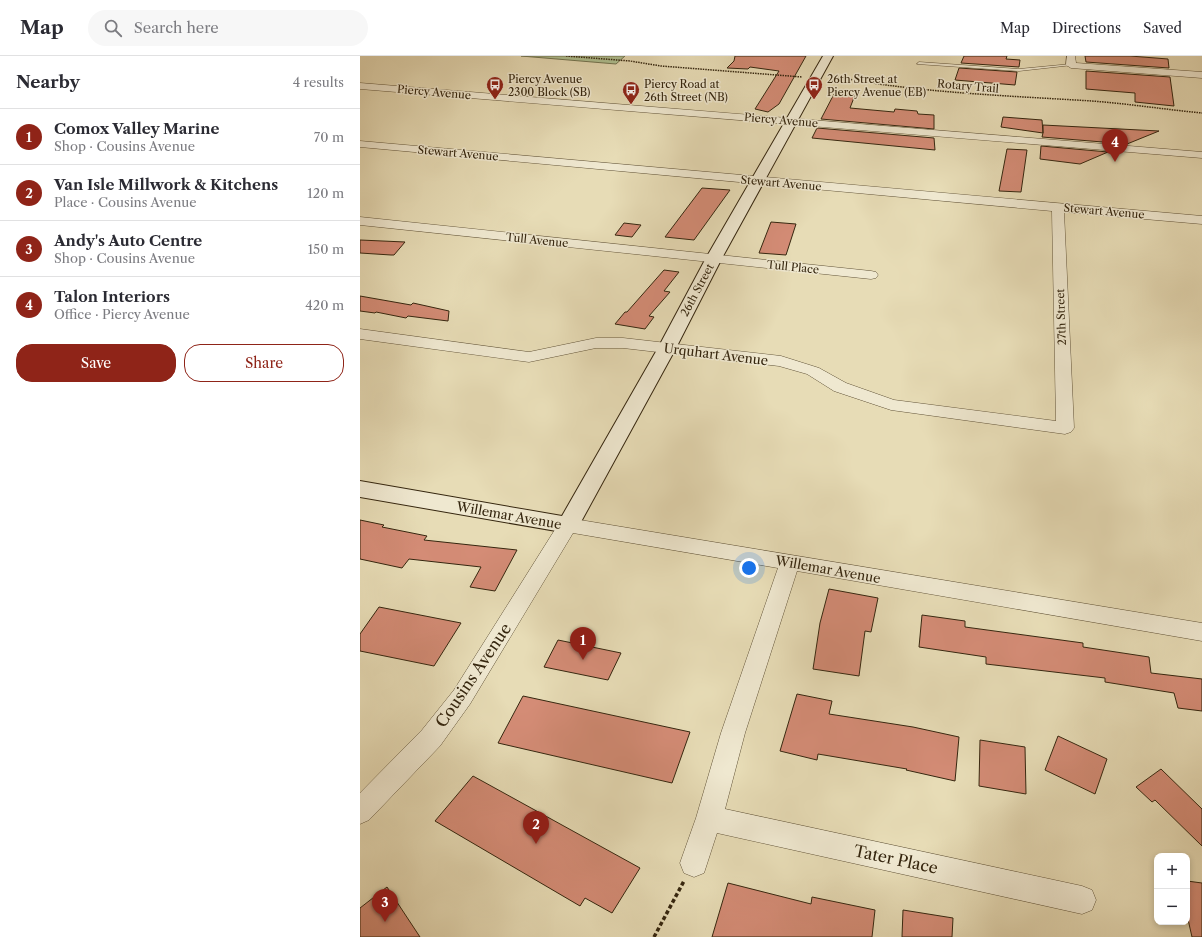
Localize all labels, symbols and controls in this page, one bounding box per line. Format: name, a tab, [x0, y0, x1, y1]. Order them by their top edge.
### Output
search box	[88, 10, 368, 46]
text: Map	[20, 16, 64, 39]
icon: search	[102, 17, 124, 39]
text: Search here	[134, 18, 219, 37]
text: Map	[1000, 19, 1030, 37]
text: Directions	[1052, 19, 1121, 37]
text: Saved	[1143, 19, 1182, 37]
text: Nearby	[16, 72, 80, 92]
place label: Piercy Avenue 2300 Block (SB)	[508, 72, 590, 99]
place label: 26th Street at Piercy Avenue (EB)	[827, 72, 926, 99]
text: 4 results	[293, 74, 344, 90]
bus stop icon: Piercy Avenue 2300 Block (SB)	[485, 75, 505, 100]
bus stop icon: 26th Street at Piercy Avenue (EB)	[804, 75, 824, 100]
street label: Rotary Trail	[936, 76, 1000, 96]
place label: Piercy Road at 26th Street (NB)	[644, 77, 728, 104]
bus stop icon: Piercy Road at 26th Street (NB)	[621, 80, 641, 105]
street label: Piercy Avenue	[396, 82, 472, 102]
street label: Piercy Avenue	[743, 110, 819, 130]
text: Comox Valley Marine	[54, 119, 219, 138]
text: 1	[26, 129, 32, 145]
text: 70 m	[314, 129, 344, 145]
pin: 4	[1102, 129, 1128, 162]
text: Shop · Cousins Avenue	[54, 138, 195, 154]
street label: Stewart Avenue	[417, 142, 499, 164]
street label: Stewart Avenue	[740, 172, 822, 194]
text: Van Isle Millwork & Kitchens	[54, 175, 278, 194]
text: 2	[25, 185, 33, 201]
text: 120 m	[307, 185, 344, 201]
text: Place · Cousins Avenue	[54, 194, 197, 210]
street label: Stewart Avenue	[1063, 200, 1145, 222]
street label: Tull Avenue	[505, 230, 569, 250]
text: Andy's Auto Centre	[54, 231, 202, 250]
text: 3	[25, 241, 33, 257]
text: 150 m	[308, 241, 344, 257]
text: Shop · Cousins Avenue	[54, 250, 195, 266]
street label: Tull Place	[766, 257, 820, 277]
street label: 26th Street	[677, 261, 717, 319]
text: Talon Interiors	[54, 287, 170, 306]
street label: 27th Street	[1053, 288, 1069, 346]
text: 4	[25, 297, 33, 313]
text: 420 m	[305, 297, 344, 313]
text: Office · Piercy Avenue	[54, 306, 190, 322]
street label: Urquhart Avenue	[663, 340, 769, 368]
button: Save	[16, 344, 176, 382]
button: Share	[184, 344, 344, 382]
street label: Willemar Avenue	[454, 498, 563, 532]
street label: Willemar Avenue	[773, 552, 882, 586]
your location	[739, 558, 759, 578]
street label: Cousins Avenue	[431, 619, 515, 731]
pin: 1	[570, 627, 596, 660]
pin: 2	[523, 811, 549, 844]
street label: Tater Place	[852, 840, 940, 878]
map controls	[1154, 853, 1190, 925]
button: +	[1154, 853, 1190, 889]
pin: 3	[372, 889, 398, 922]
button: −	[1154, 889, 1190, 925]

